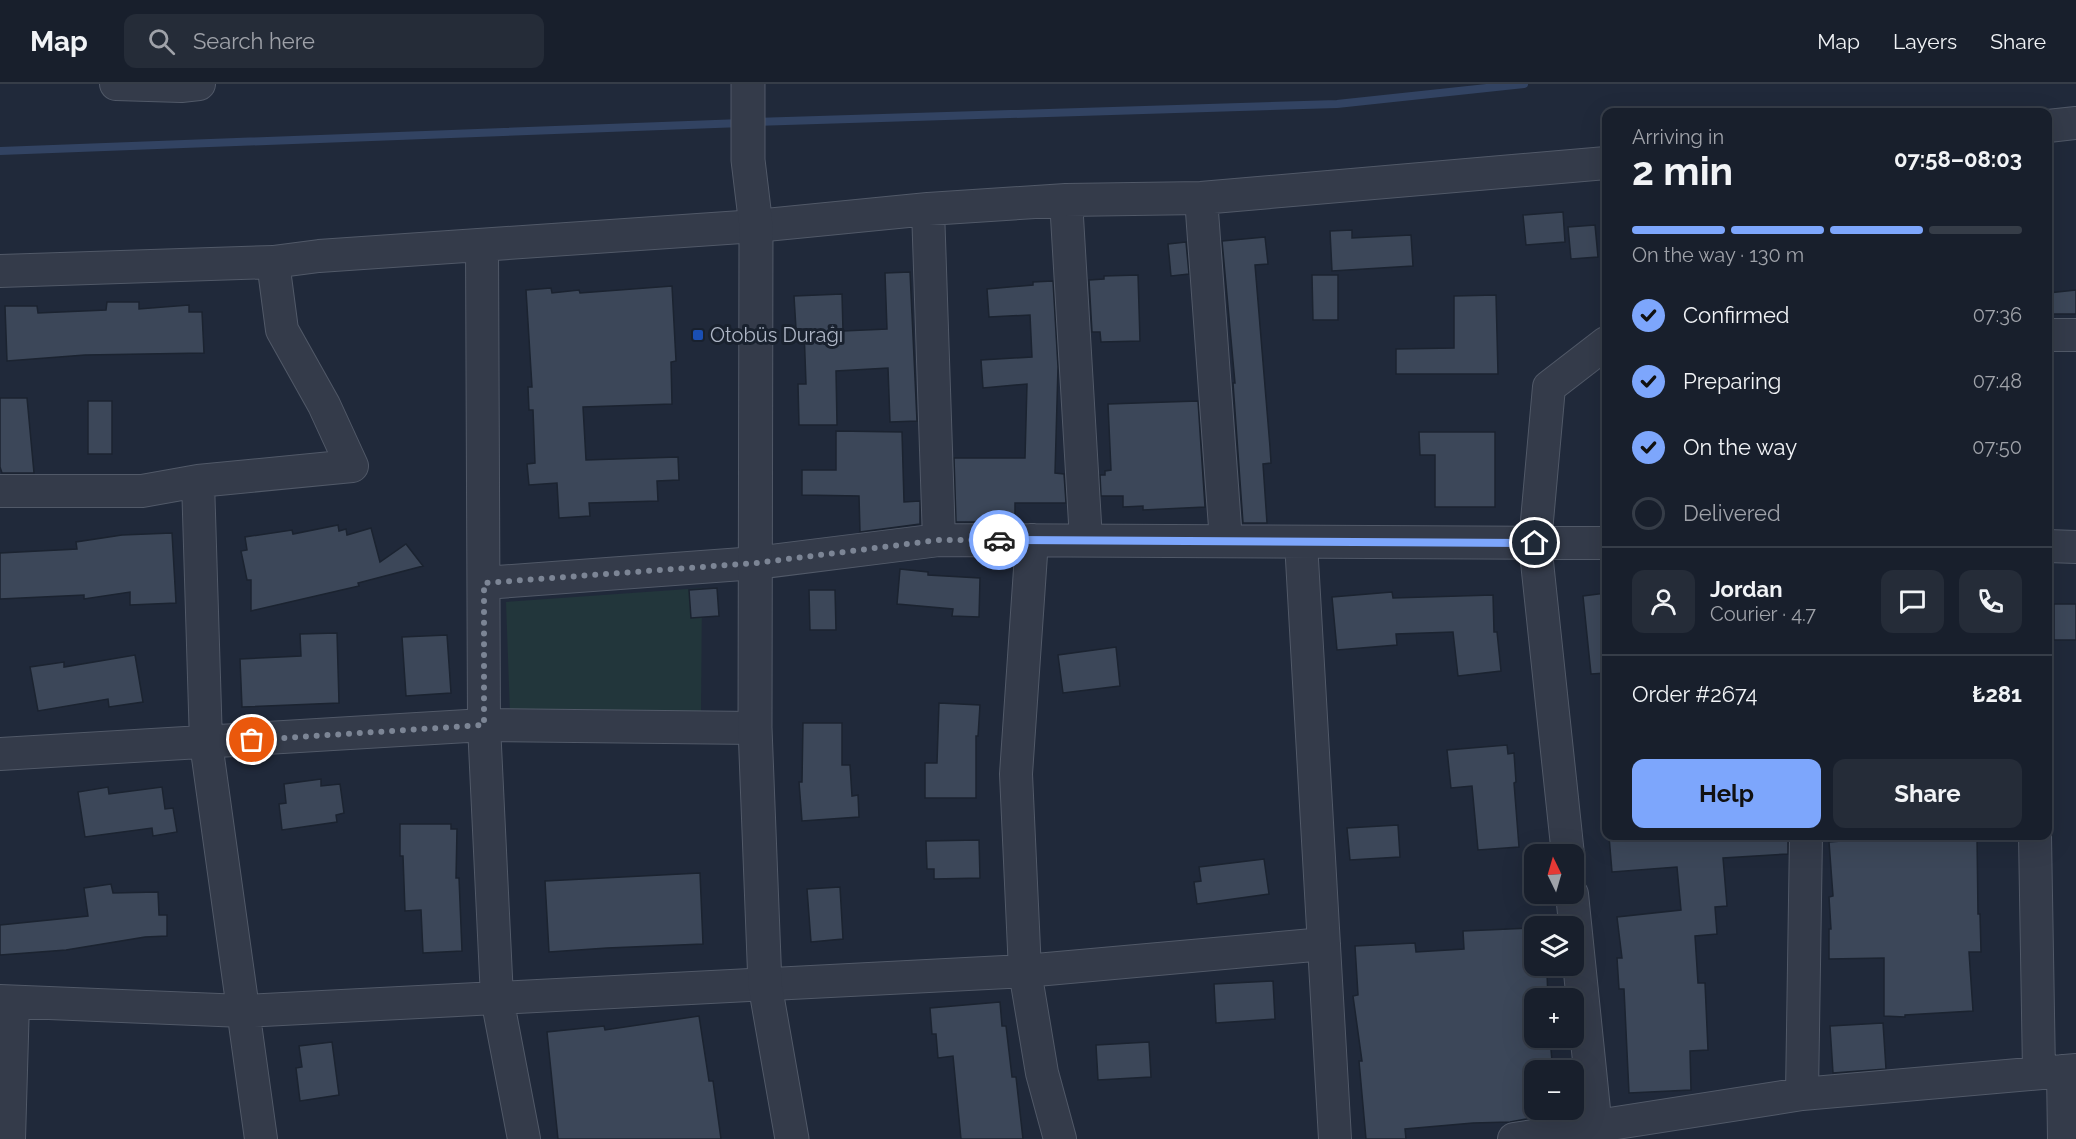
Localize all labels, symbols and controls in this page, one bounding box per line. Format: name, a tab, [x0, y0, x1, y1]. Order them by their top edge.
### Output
search box	[124, 14, 544, 68]
text: Map	[30, 25, 88, 58]
icon: search	[145, 25, 178, 58]
text: Search here	[193, 28, 315, 54]
text: Map	[1817, 29, 1860, 54]
text: Layers	[1893, 29, 1957, 54]
text: Share	[1990, 29, 2046, 54]
text: Arriving in	[1632, 125, 1724, 149]
text: 07:58–08:03	[1894, 146, 2022, 172]
text: 2 min	[1632, 148, 1733, 194]
text: On the way · 130 m	[1632, 243, 1804, 267]
icon: check	[1632, 299, 1665, 332]
text: Confirmed	[1683, 302, 1790, 328]
text: 07:36	[1973, 303, 2022, 327]
place label: Otobüs Durağı	[710, 323, 843, 347]
marker: Otobüs Durağı	[691, 328, 705, 342]
icon: check	[1632, 365, 1665, 398]
text: Preparing	[1683, 368, 1781, 394]
text: 07:48	[1973, 369, 2022, 393]
icon: check	[1632, 431, 1665, 464]
text: On the way	[1683, 434, 1797, 460]
text: 07:50	[1972, 435, 2022, 459]
text: Delivered	[1683, 500, 1781, 526]
courier	[969, 510, 1029, 570]
pin	[1509, 517, 1560, 568]
icon: car	[983, 524, 1016, 557]
icon: home	[1518, 526, 1551, 559]
button: person	[1632, 570, 1695, 633]
button: chat	[1881, 570, 1944, 633]
button: phone	[1959, 570, 2022, 633]
text: Jordan	[1710, 576, 1782, 602]
text: Courier · 4.7	[1710, 602, 1816, 626]
text: Order #2674	[1632, 681, 1758, 707]
text: ₺281	[1972, 681, 2022, 707]
pin	[226, 714, 277, 765]
icon: bag	[235, 723, 268, 756]
button: Help	[1632, 759, 1821, 828]
button: Share	[1833, 759, 2022, 828]
north arrow	[1524, 844, 1584, 904]
map controls	[1524, 844, 1584, 1120]
button: layers	[1524, 916, 1584, 976]
button: +	[1524, 988, 1584, 1048]
button: −	[1524, 1060, 1584, 1120]

